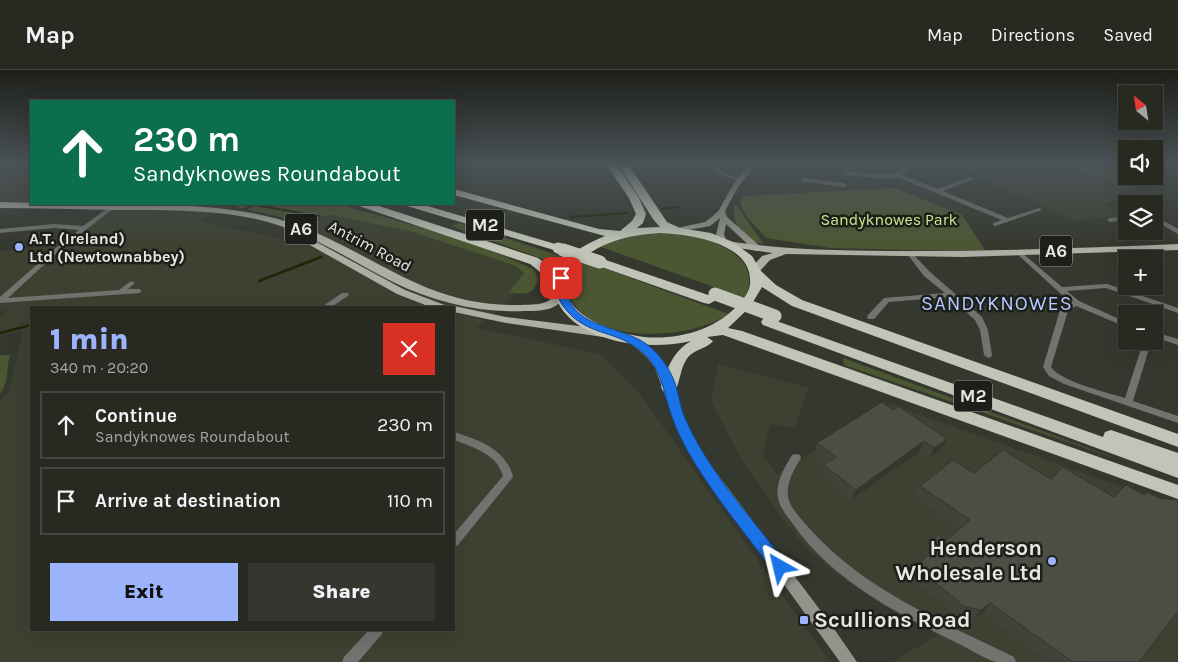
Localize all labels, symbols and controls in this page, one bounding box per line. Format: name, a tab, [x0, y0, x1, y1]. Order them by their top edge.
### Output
text: Map	[25, 21, 75, 49]
text: Map	[927, 24, 963, 46]
text: Directions	[991, 24, 1075, 46]
text: Saved	[1103, 24, 1153, 46]
north arrow	[1118, 85, 1162, 130]
map controls	[1118, 85, 1163, 350]
text: 230 m	[133, 119, 240, 160]
icon: ahead	[50, 120, 115, 185]
button: sound	[1118, 140, 1163, 185]
text: Sandyknowes Roundabout	[133, 161, 401, 187]
button: layers	[1118, 195, 1163, 240]
road number: M2	[466, 210, 504, 240]
park label: Sandyknowes Park	[821, 210, 957, 229]
road number: A6	[285, 214, 317, 244]
street label: Antrim Road	[325, 216, 415, 276]
place label: A.T. (Ireland) Ltd (Newtownabbey)	[29, 229, 185, 266]
road number: A6	[1040, 236, 1072, 267]
marker: A.T. (Ireland) Ltd (Newtownabbey)	[13, 241, 25, 253]
button: +	[1118, 250, 1163, 295]
pin	[540, 257, 582, 299]
icon: arrive	[547, 264, 575, 292]
district label: SANDYKNOWES	[921, 292, 1073, 315]
button: −	[1118, 305, 1163, 350]
text: 1 min	[50, 321, 129, 357]
button: close	[383, 323, 435, 375]
text: 340 m · 20:20	[50, 358, 148, 377]
road number: M2	[954, 380, 992, 412]
text: Continue	[95, 405, 177, 427]
icon: ahead	[52, 411, 80, 439]
text: 230 m	[377, 414, 433, 436]
text: Sandyknowes Roundabout	[95, 427, 290, 446]
icon: arrive	[52, 487, 80, 515]
text: Arrive at destination	[95, 490, 281, 512]
text: 110 m	[387, 490, 433, 512]
place label: Henderson Wholesale Ltd	[895, 535, 1042, 586]
position arrow	[753, 540, 805, 592]
marker: Henderson Wholesale Ltd	[1046, 555, 1058, 567]
button: Exit	[50, 563, 238, 621]
button: Share	[248, 563, 435, 621]
place label: Scullions Road	[814, 607, 970, 633]
marker: Scullions Road	[798, 614, 810, 626]

